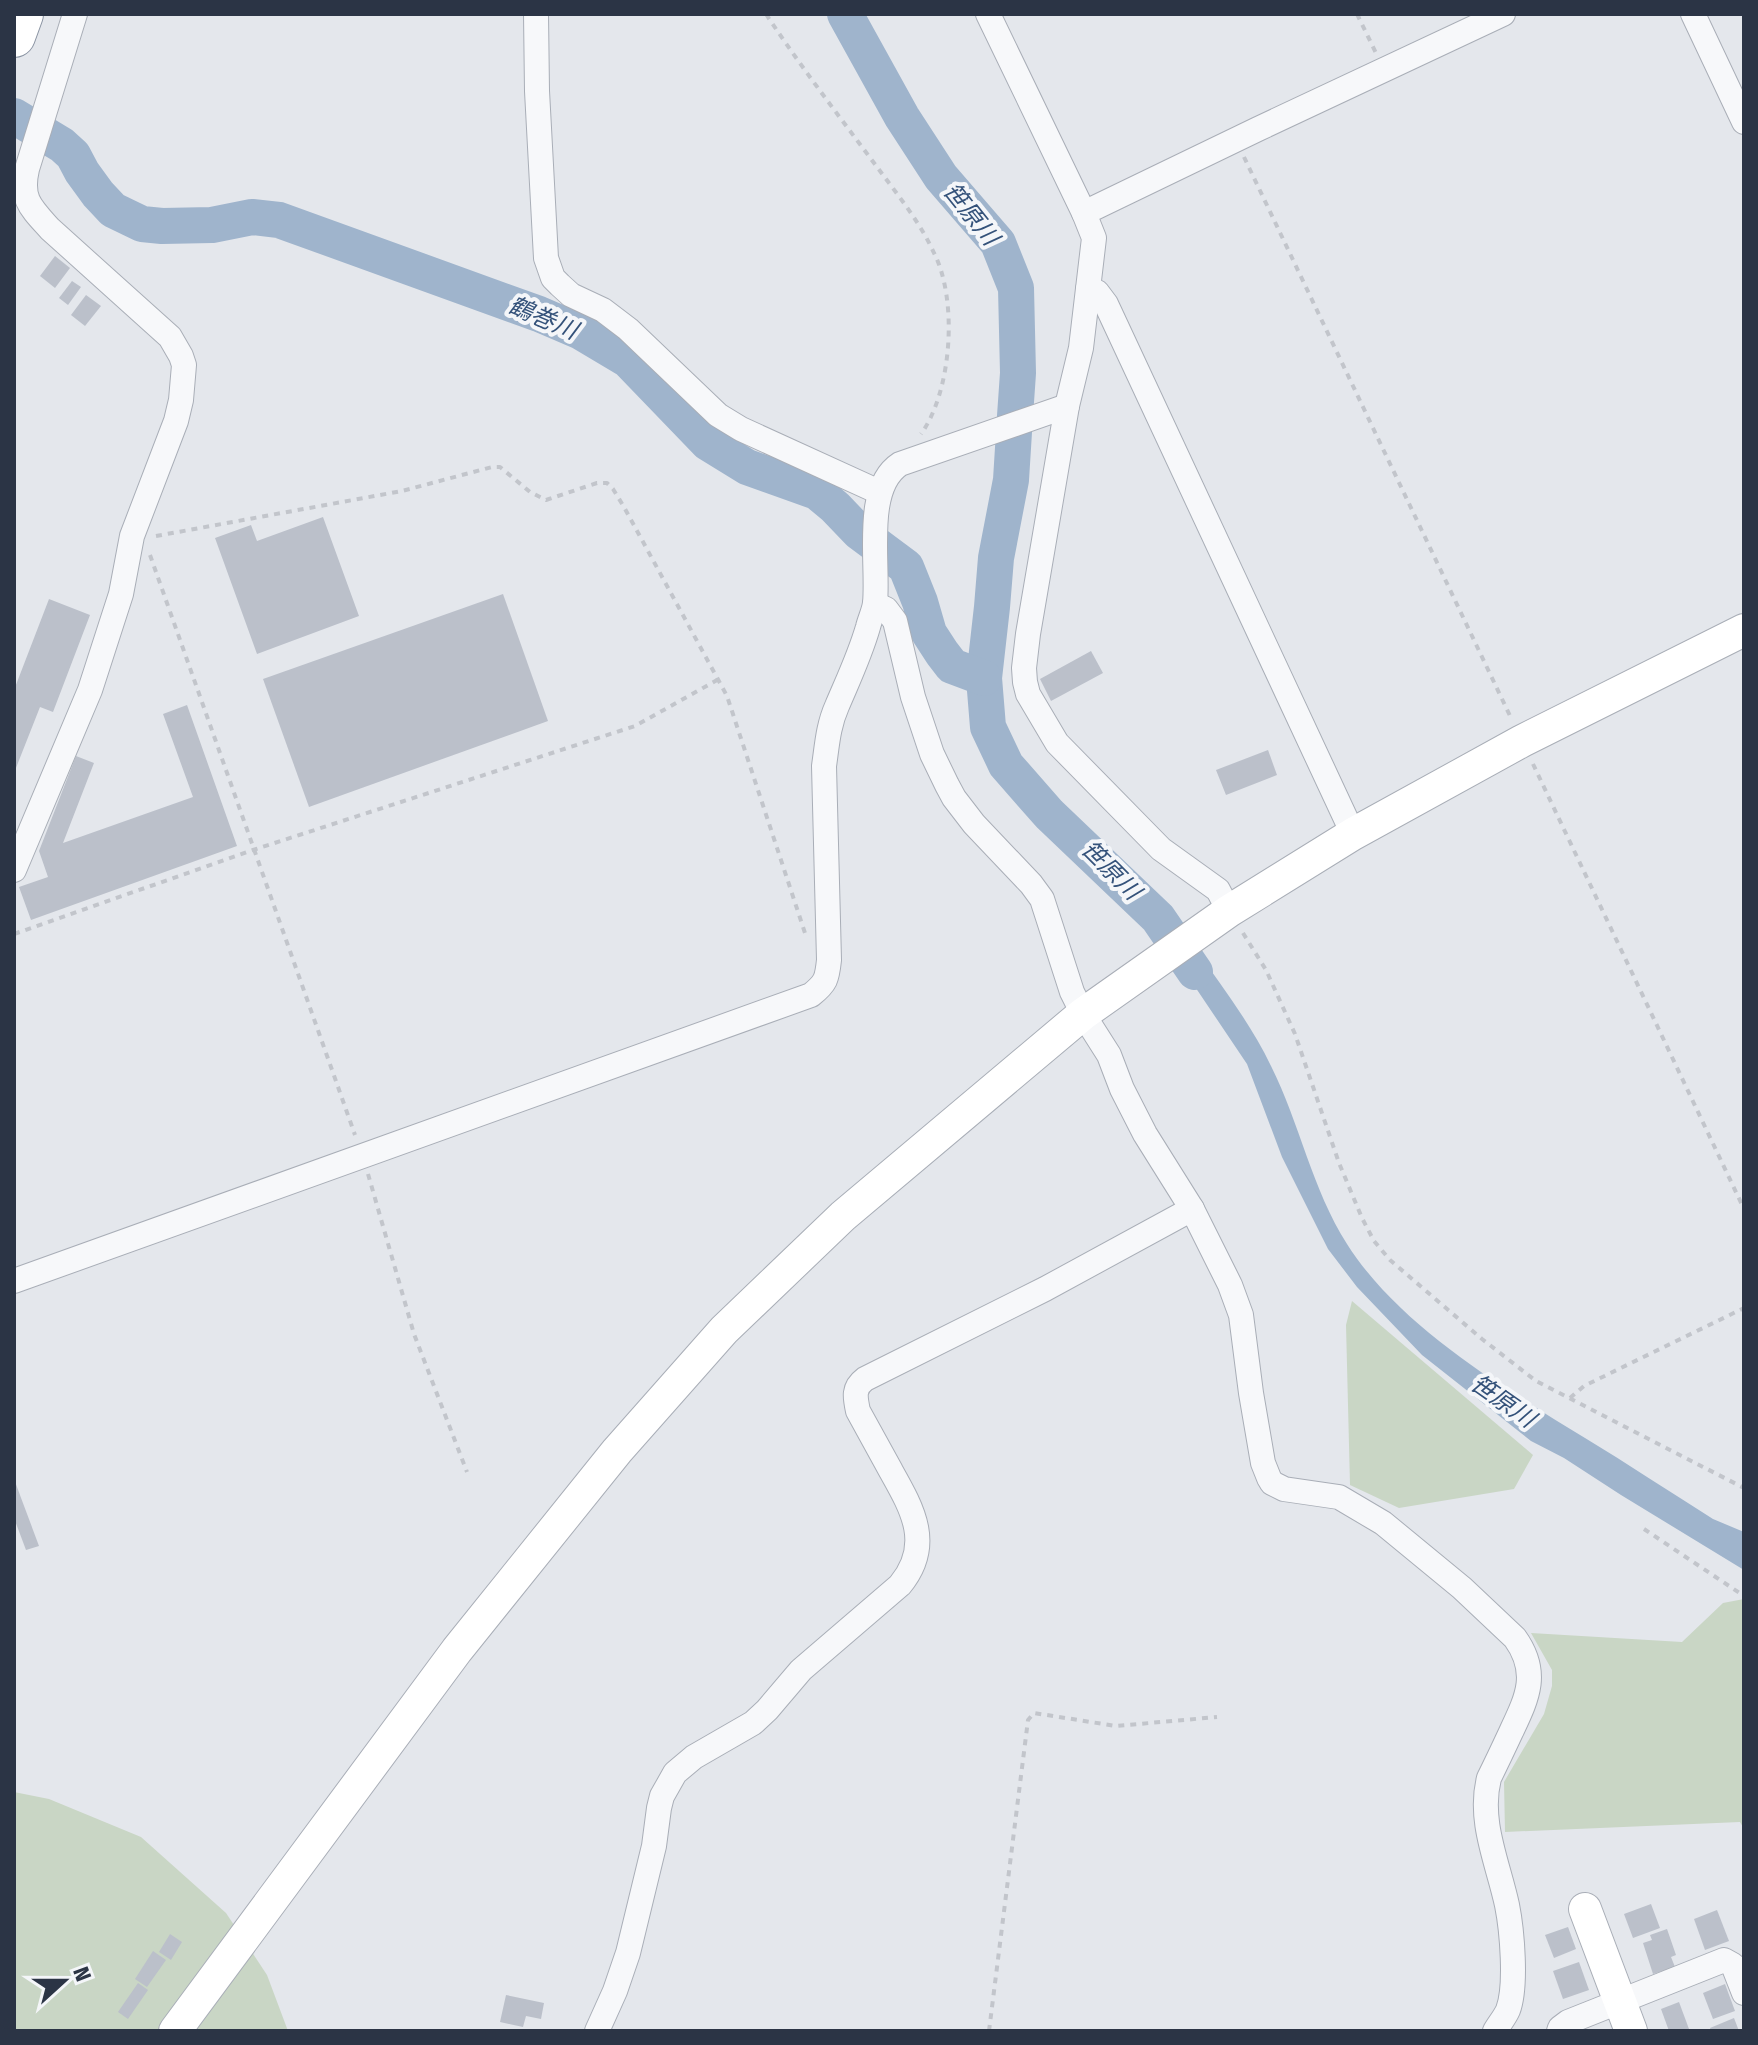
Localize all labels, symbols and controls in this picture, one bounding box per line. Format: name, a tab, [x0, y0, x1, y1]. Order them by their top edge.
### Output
water label: 笹原川	[937, 177, 1006, 253]
water label: 鶴巻川	[504, 291, 584, 346]
water label: 笹原川	[1076, 835, 1148, 907]
water label: 笹原川	[1465, 1369, 1543, 1435]
north arrow	[24, 1941, 104, 2021]
text: N	[67, 1963, 97, 1985]

